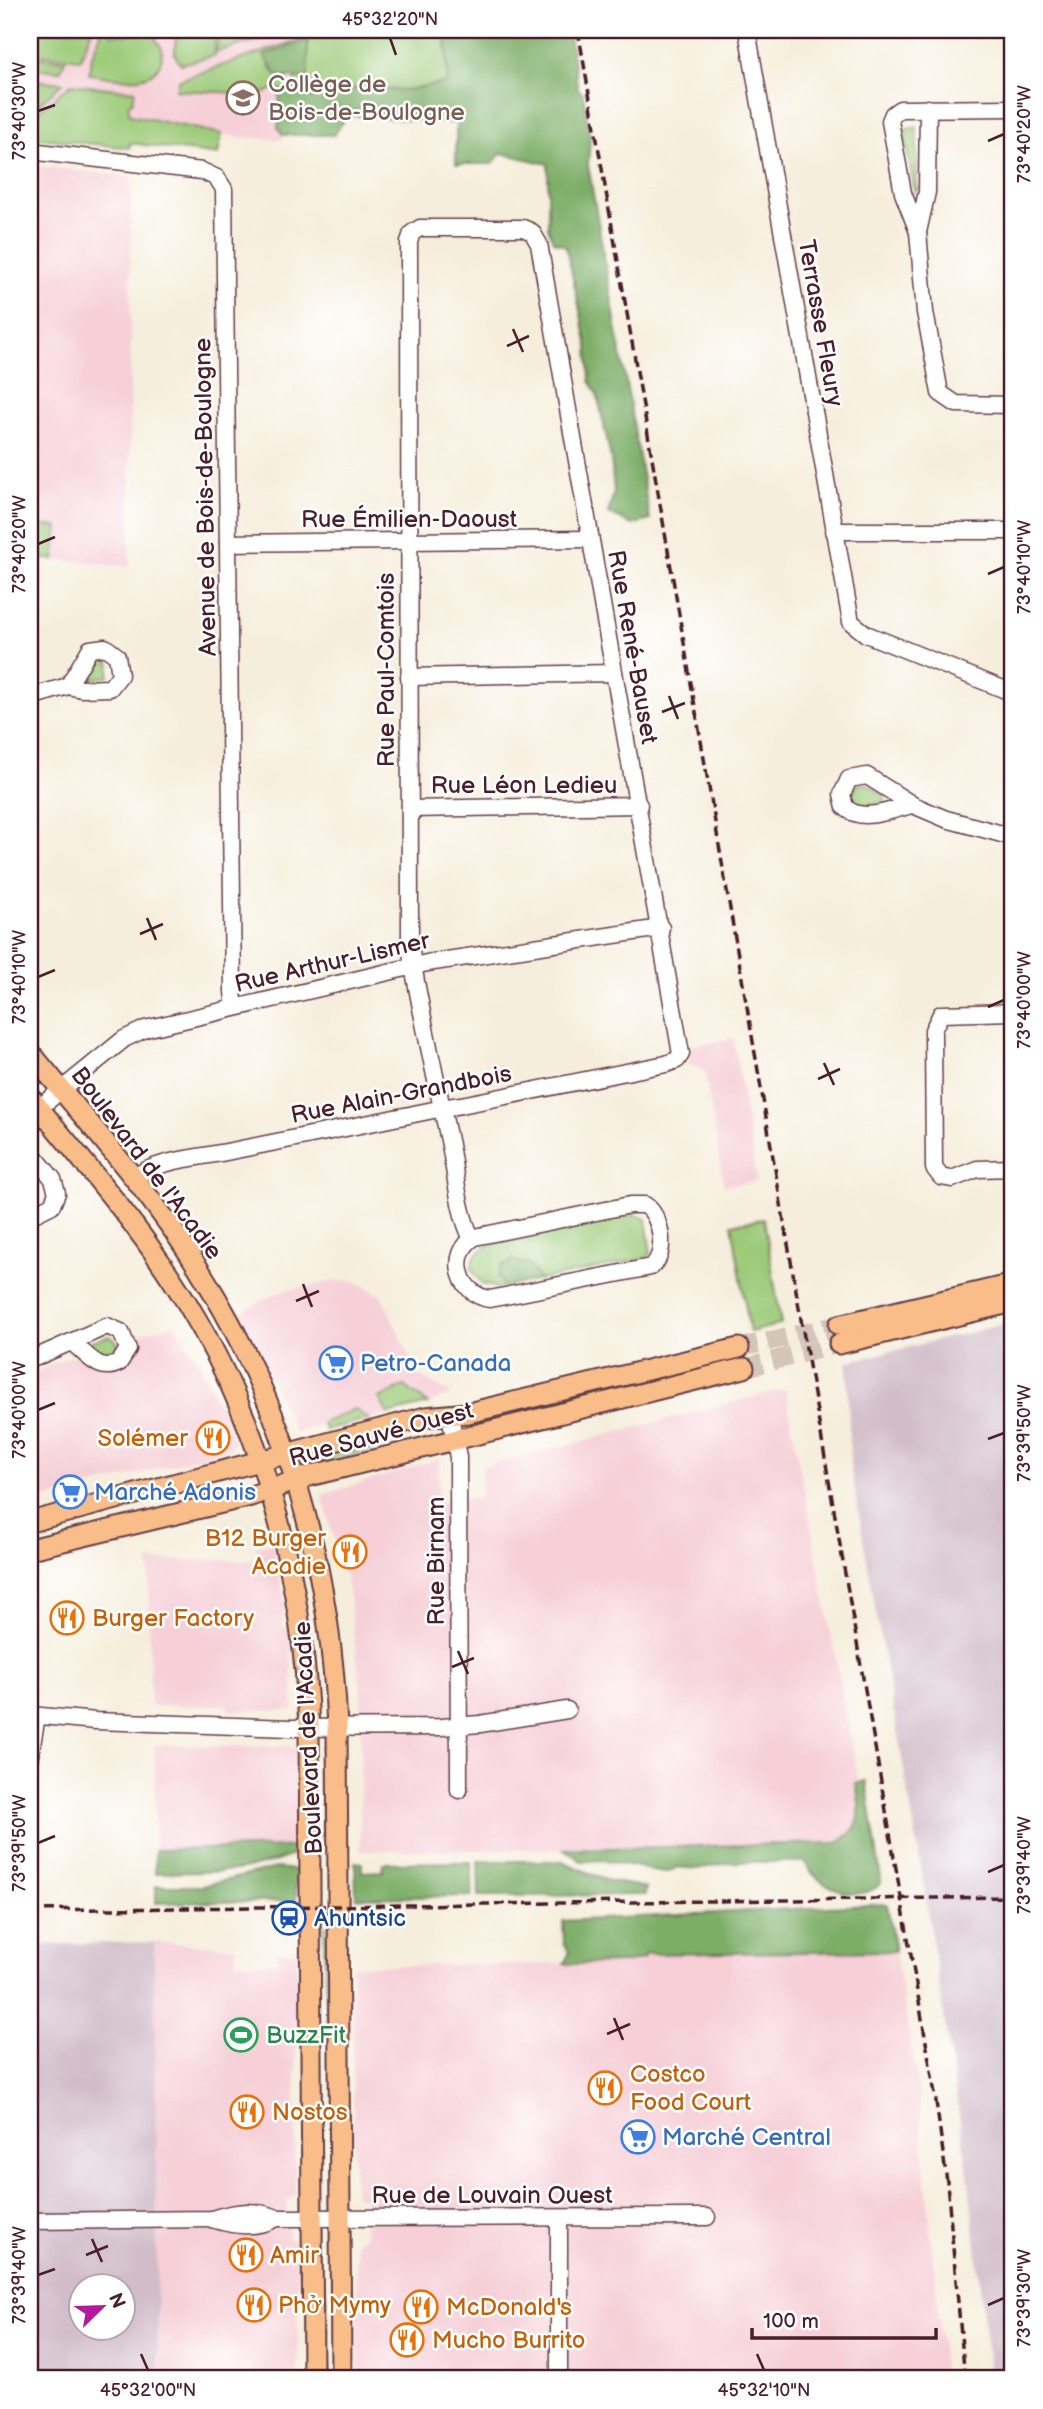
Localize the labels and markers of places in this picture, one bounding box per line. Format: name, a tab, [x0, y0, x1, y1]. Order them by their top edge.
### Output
place label: Collège de Bois-de-Boulogne	[268, 70, 465, 127]
school or university icon: Collège de Bois-de-Boulogne	[224, 79, 262, 117]
supermarket icon: Petro-Canada	[317, 1344, 355, 1382]
place label: Petro-Canada	[360, 1349, 511, 1378]
restaurant icon: Solémer	[194, 1419, 232, 1457]
place label: Solémer	[97, 1424, 188, 1453]
supermarket icon: Marché Adonis	[51, 1473, 89, 1511]
place label: Marché Adonis	[94, 1478, 256, 1507]
place label: B12 Burger Acadie	[205, 1524, 326, 1581]
restaurant icon: B12 Burger Acadie	[331, 1533, 369, 1571]
restaurant icon: Burger Factory	[48, 1599, 86, 1637]
place label: Burger Factory	[92, 1604, 254, 1633]
station icon: Ahuntsic	[270, 1899, 308, 1937]
place label: Ahuntsic	[314, 1904, 406, 1933]
sports icon: BuzzFit	[222, 2016, 260, 2054]
place label: BuzzFit	[266, 2021, 347, 2050]
place label: Costco Food Court	[630, 2060, 752, 2117]
restaurant icon: Costco Food Court	[586, 2069, 624, 2107]
restaurant icon: Nostos	[228, 2093, 266, 2131]
place label: Nostos	[272, 2098, 348, 2127]
supermarket icon: Marché Central	[619, 2118, 657, 2156]
place label: Marché Central	[662, 2123, 831, 2152]
restaurant icon: Amir	[227, 2236, 265, 2274]
place label: Amir	[270, 2241, 319, 2270]
restaurant icon: Phở Mymy	[235, 2286, 273, 2324]
restaurant icon: McDonald's	[402, 2288, 440, 2326]
place label: Phở Mymy	[278, 2291, 391, 2320]
place label: McDonald's	[446, 2293, 572, 2322]
restaurant icon: Mucho Burrito	[388, 2321, 426, 2359]
place label: Mucho Burrito	[432, 2326, 585, 2355]

